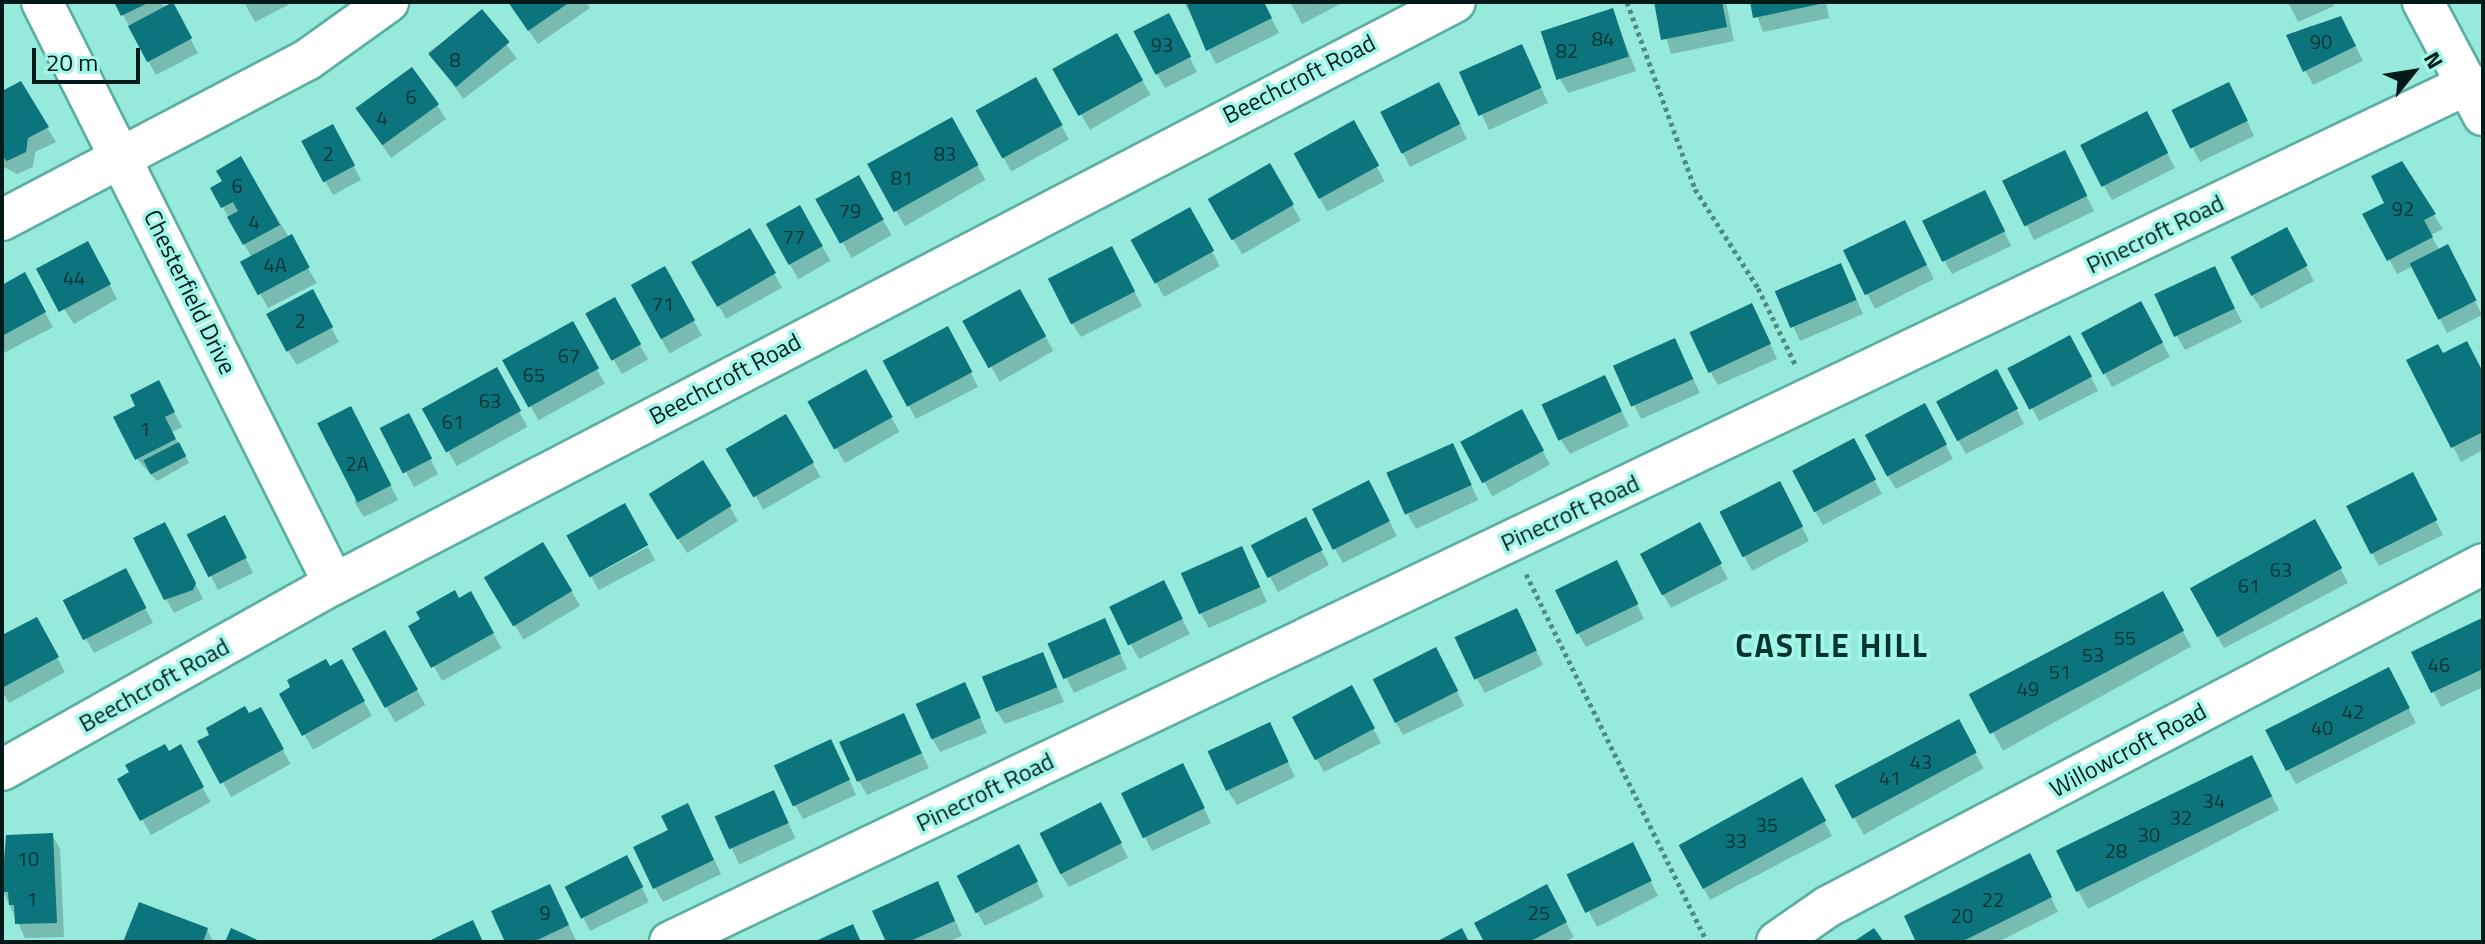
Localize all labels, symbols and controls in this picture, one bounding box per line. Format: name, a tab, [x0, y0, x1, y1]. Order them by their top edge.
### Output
house number: 84	[1592, 26, 1614, 50]
street label: Beechcroft Road	[1218, 28, 1380, 130]
house number: 90	[2310, 29, 2332, 53]
scale bar	[36, 32, 144, 82]
house number: 93	[1151, 32, 1173, 56]
north arrow	[2373, 32, 2453, 112]
house number: 82	[1556, 38, 1578, 62]
text: 20 m	[46, 44, 98, 80]
text: N	[2415, 45, 2452, 75]
house number: 8	[449, 47, 461, 71]
house number: 6	[405, 84, 417, 108]
house number: 4	[376, 105, 388, 129]
house number: 2	[322, 141, 334, 165]
house number: 83	[934, 141, 956, 165]
house number: 81	[891, 165, 913, 189]
house number: 6	[231, 173, 243, 197]
street label: Pinecroft Road	[2082, 188, 2228, 280]
house number: 92	[2392, 196, 2414, 220]
house number: 79	[839, 198, 861, 222]
street label: Chesterfield Drive	[138, 205, 242, 379]
house number: 4	[248, 209, 260, 233]
house number: 77	[783, 224, 805, 248]
house number: 4A	[263, 252, 287, 276]
house number: 44	[63, 265, 85, 289]
house number: 71	[652, 291, 674, 315]
house number: 2	[294, 308, 306, 332]
street label: Beechcroft Road	[644, 327, 806, 431]
house number: 67	[558, 343, 580, 367]
house number: 65	[523, 362, 545, 386]
house number: 63	[479, 388, 501, 412]
house number: 61	[442, 409, 464, 433]
house number: 1	[139, 416, 151, 440]
house number: 2A	[345, 451, 369, 475]
street label: Pinecroft Road	[1496, 468, 1644, 558]
house number: 63	[2270, 557, 2292, 581]
house number: 61	[2238, 573, 2260, 597]
house number: 55	[2114, 625, 2136, 649]
district label: CASTLE HILL	[1735, 626, 1929, 664]
street label: Beechcroft Road	[74, 632, 234, 738]
house number: 53	[2082, 642, 2104, 666]
house number: 46	[2428, 652, 2450, 676]
house number: 51	[2049, 659, 2071, 683]
house number: 49	[2017, 676, 2039, 700]
street label: Willowcroft Road	[2045, 697, 2211, 803]
house number: 42	[2342, 699, 2364, 723]
house number: 40	[2311, 715, 2333, 739]
street label: Pinecroft Road	[912, 746, 1058, 838]
house number: 43	[1910, 749, 1932, 773]
house number: 41	[1879, 765, 1901, 789]
house number: 34	[2203, 788, 2225, 812]
house number: 32	[2170, 805, 2192, 829]
house number: 35	[1756, 812, 1778, 836]
house number: 30	[2138, 822, 2160, 846]
house number: 33	[1725, 828, 1747, 852]
house number: 28	[2105, 838, 2127, 862]
house number: 10	[17, 846, 39, 870]
house number: 1	[26, 886, 38, 910]
house number: 22	[1982, 887, 2004, 911]
house number: 9	[539, 900, 551, 924]
house number: 25	[1528, 900, 1550, 924]
house number: 20	[1951, 903, 1973, 927]

